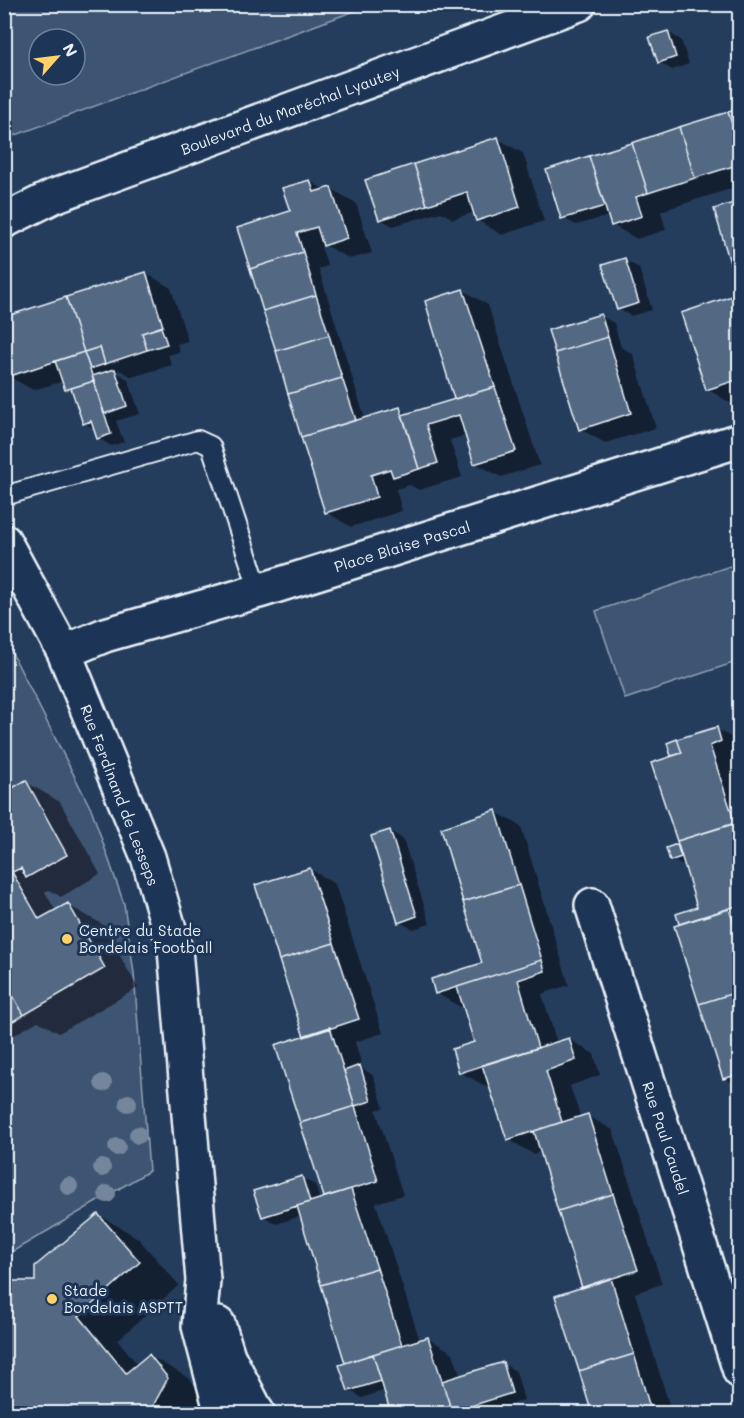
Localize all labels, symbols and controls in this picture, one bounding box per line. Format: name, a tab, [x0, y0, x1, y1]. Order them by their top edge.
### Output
north arrow	[27, 27, 87, 87]
text: N	[59, 39, 83, 60]
street label: Boulevard du Maréchal Lyautey	[178, 61, 402, 159]
street label: Place Blaise Pascal	[332, 516, 472, 576]
street label: Rue Ferdinand de Lesseps	[76, 701, 164, 889]
place label: Centre du Stade Bordelais Football	[79, 920, 213, 957]
marker: Centre du Stade Bordelais Football	[60, 932, 74, 946]
street label: Rue Paul Caudel	[638, 1079, 694, 1197]
place label: Stade Bordelais ASPTT	[64, 1280, 183, 1317]
marker: Stade Bordelais ASPTT	[45, 1292, 59, 1306]

